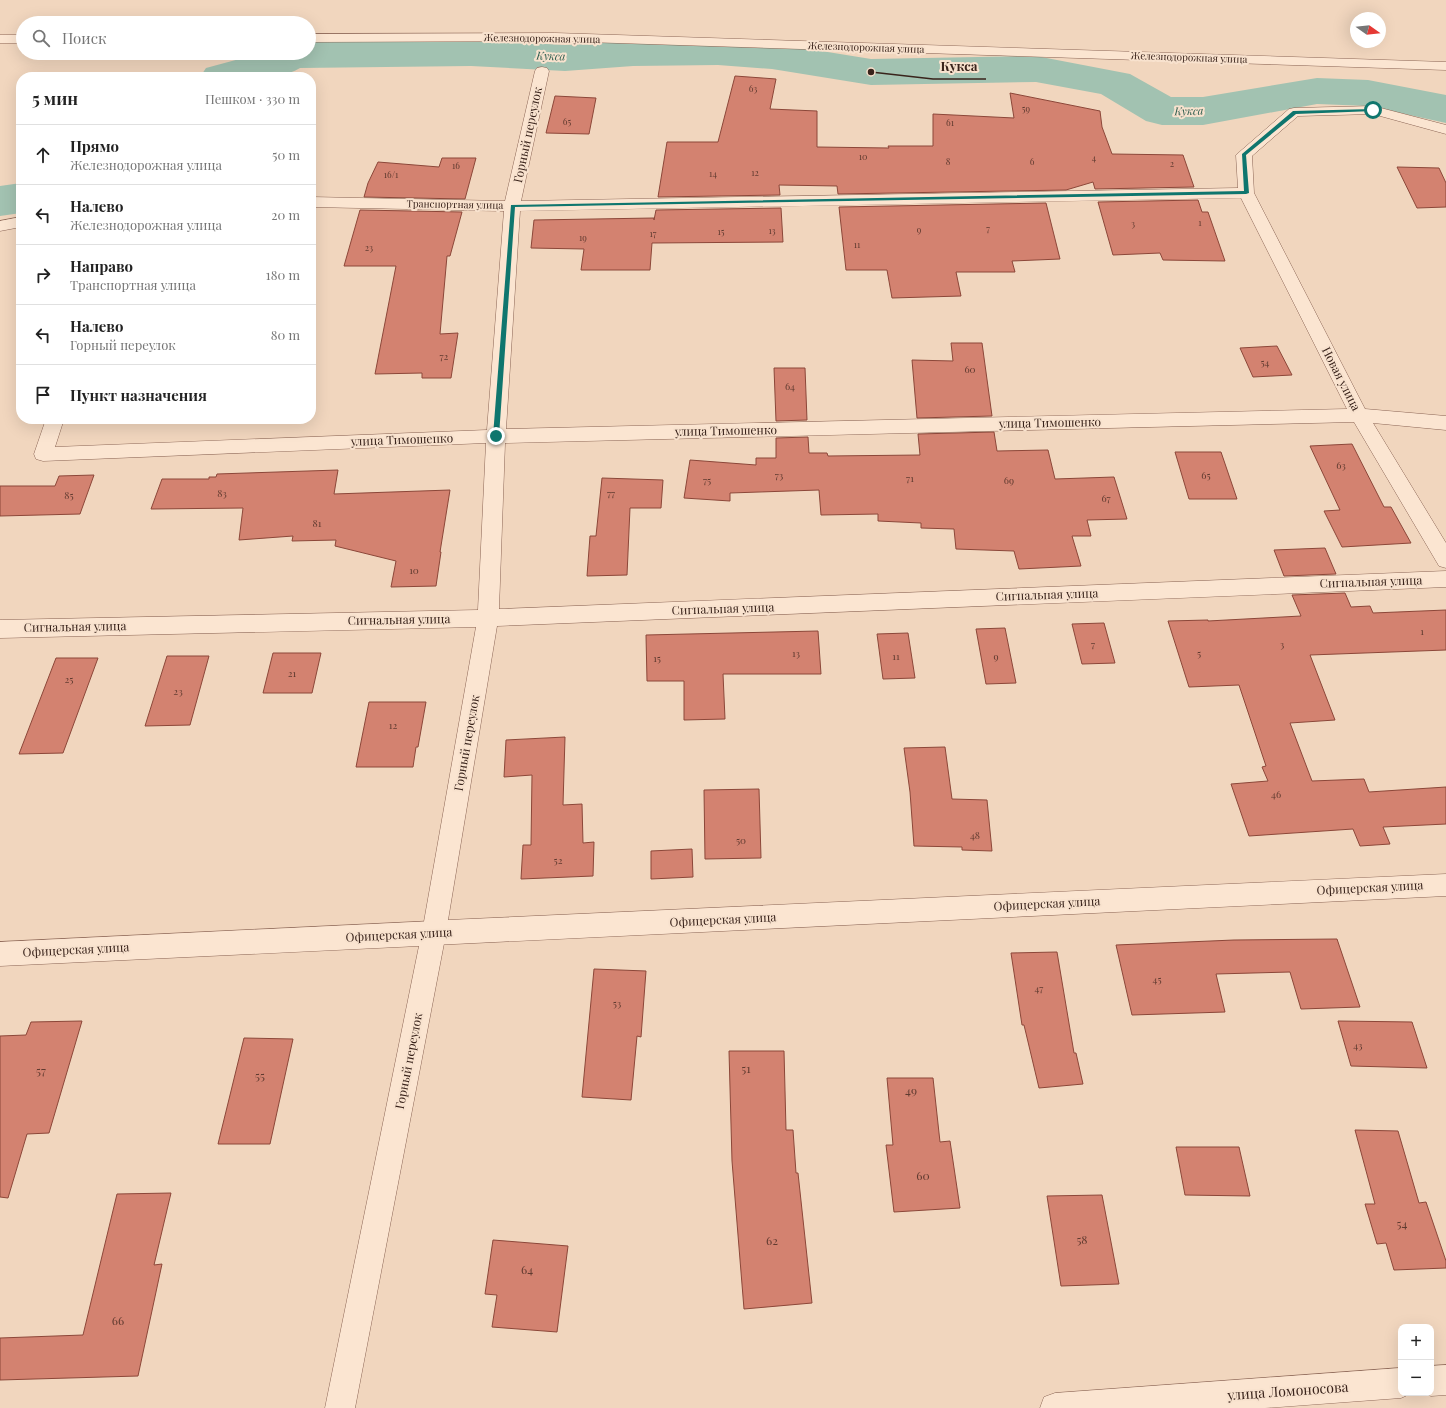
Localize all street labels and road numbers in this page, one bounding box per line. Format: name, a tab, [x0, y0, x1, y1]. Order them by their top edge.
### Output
street label: Железнодорожная улица	[483, 30, 601, 46]
street label: Железнодорожная улица	[807, 38, 925, 56]
street label: Железнодорожная улица	[1130, 48, 1248, 66]
street label: Горный переулок	[509, 85, 545, 184]
street label: Транспортная улица	[406, 196, 504, 212]
street label: Новая улица	[1319, 344, 1365, 413]
street label: улица Тимошенко	[998, 413, 1102, 431]
street label: улица Тимошенко	[674, 421, 778, 439]
street label: улица Тимошенко	[350, 429, 454, 449]
street label: Сигнальная улица	[1319, 571, 1423, 591]
street label: Сигнальная улица	[995, 584, 1099, 604]
street label: Сигнальная улица	[671, 598, 775, 618]
street label: Сигнальная улица	[347, 610, 451, 628]
street label: Сигнальная улица	[23, 617, 127, 635]
street label: Горный переулок	[450, 693, 482, 792]
street label: Офицерская улица	[1316, 876, 1424, 898]
street label: Офицерская улица	[993, 892, 1101, 914]
street label: Офицерская улица	[669, 908, 777, 930]
street label: Офицерская улица	[345, 923, 453, 945]
street label: Офицерская улица	[22, 938, 130, 960]
street label: Горный переулок	[391, 1011, 425, 1110]
street label: улица Ломоносова	[1226, 1377, 1349, 1404]

